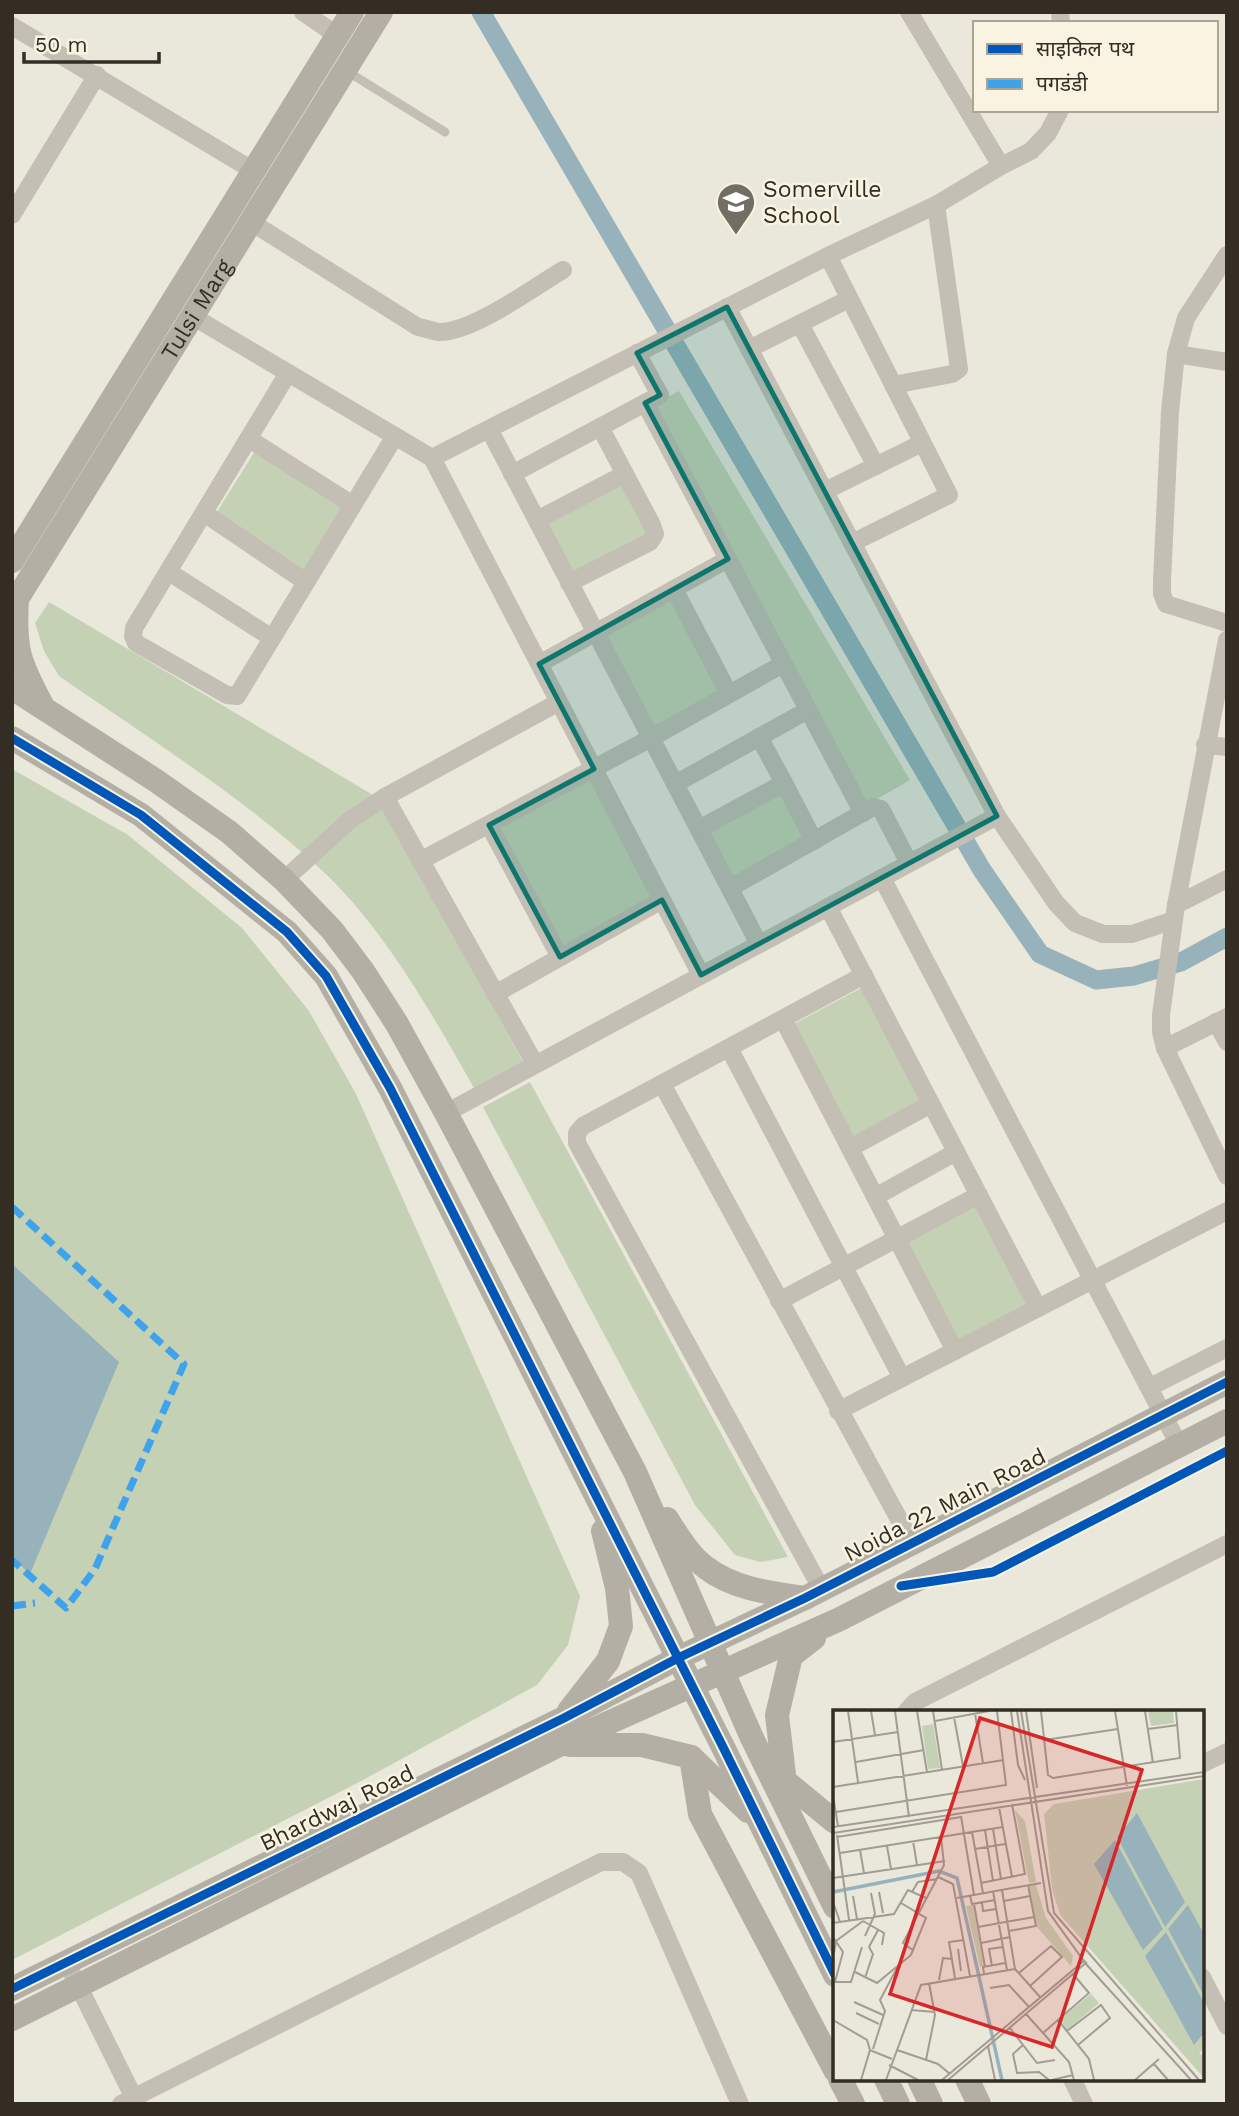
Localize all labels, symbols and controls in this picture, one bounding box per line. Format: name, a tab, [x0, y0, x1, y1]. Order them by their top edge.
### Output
scale bar	[24, 21, 159, 65]
legend	[973, 21, 1218, 112]
text: 50 m	[35, 32, 87, 57]
text: साइकिल पथ	[1036, 36, 1135, 61]
text: पगडंडी	[1036, 71, 1088, 96]
place label: Somerville School	[763, 176, 882, 229]
school or university icon: Somerville School	[715, 181, 757, 236]
street label: Tulsi Marg	[155, 254, 238, 365]
street label: Noida 22 Main Road	[840, 1442, 1050, 1568]
inset map	[833, 1710, 1204, 2081]
street label: Bhardwaj Road	[256, 1759, 418, 1857]

